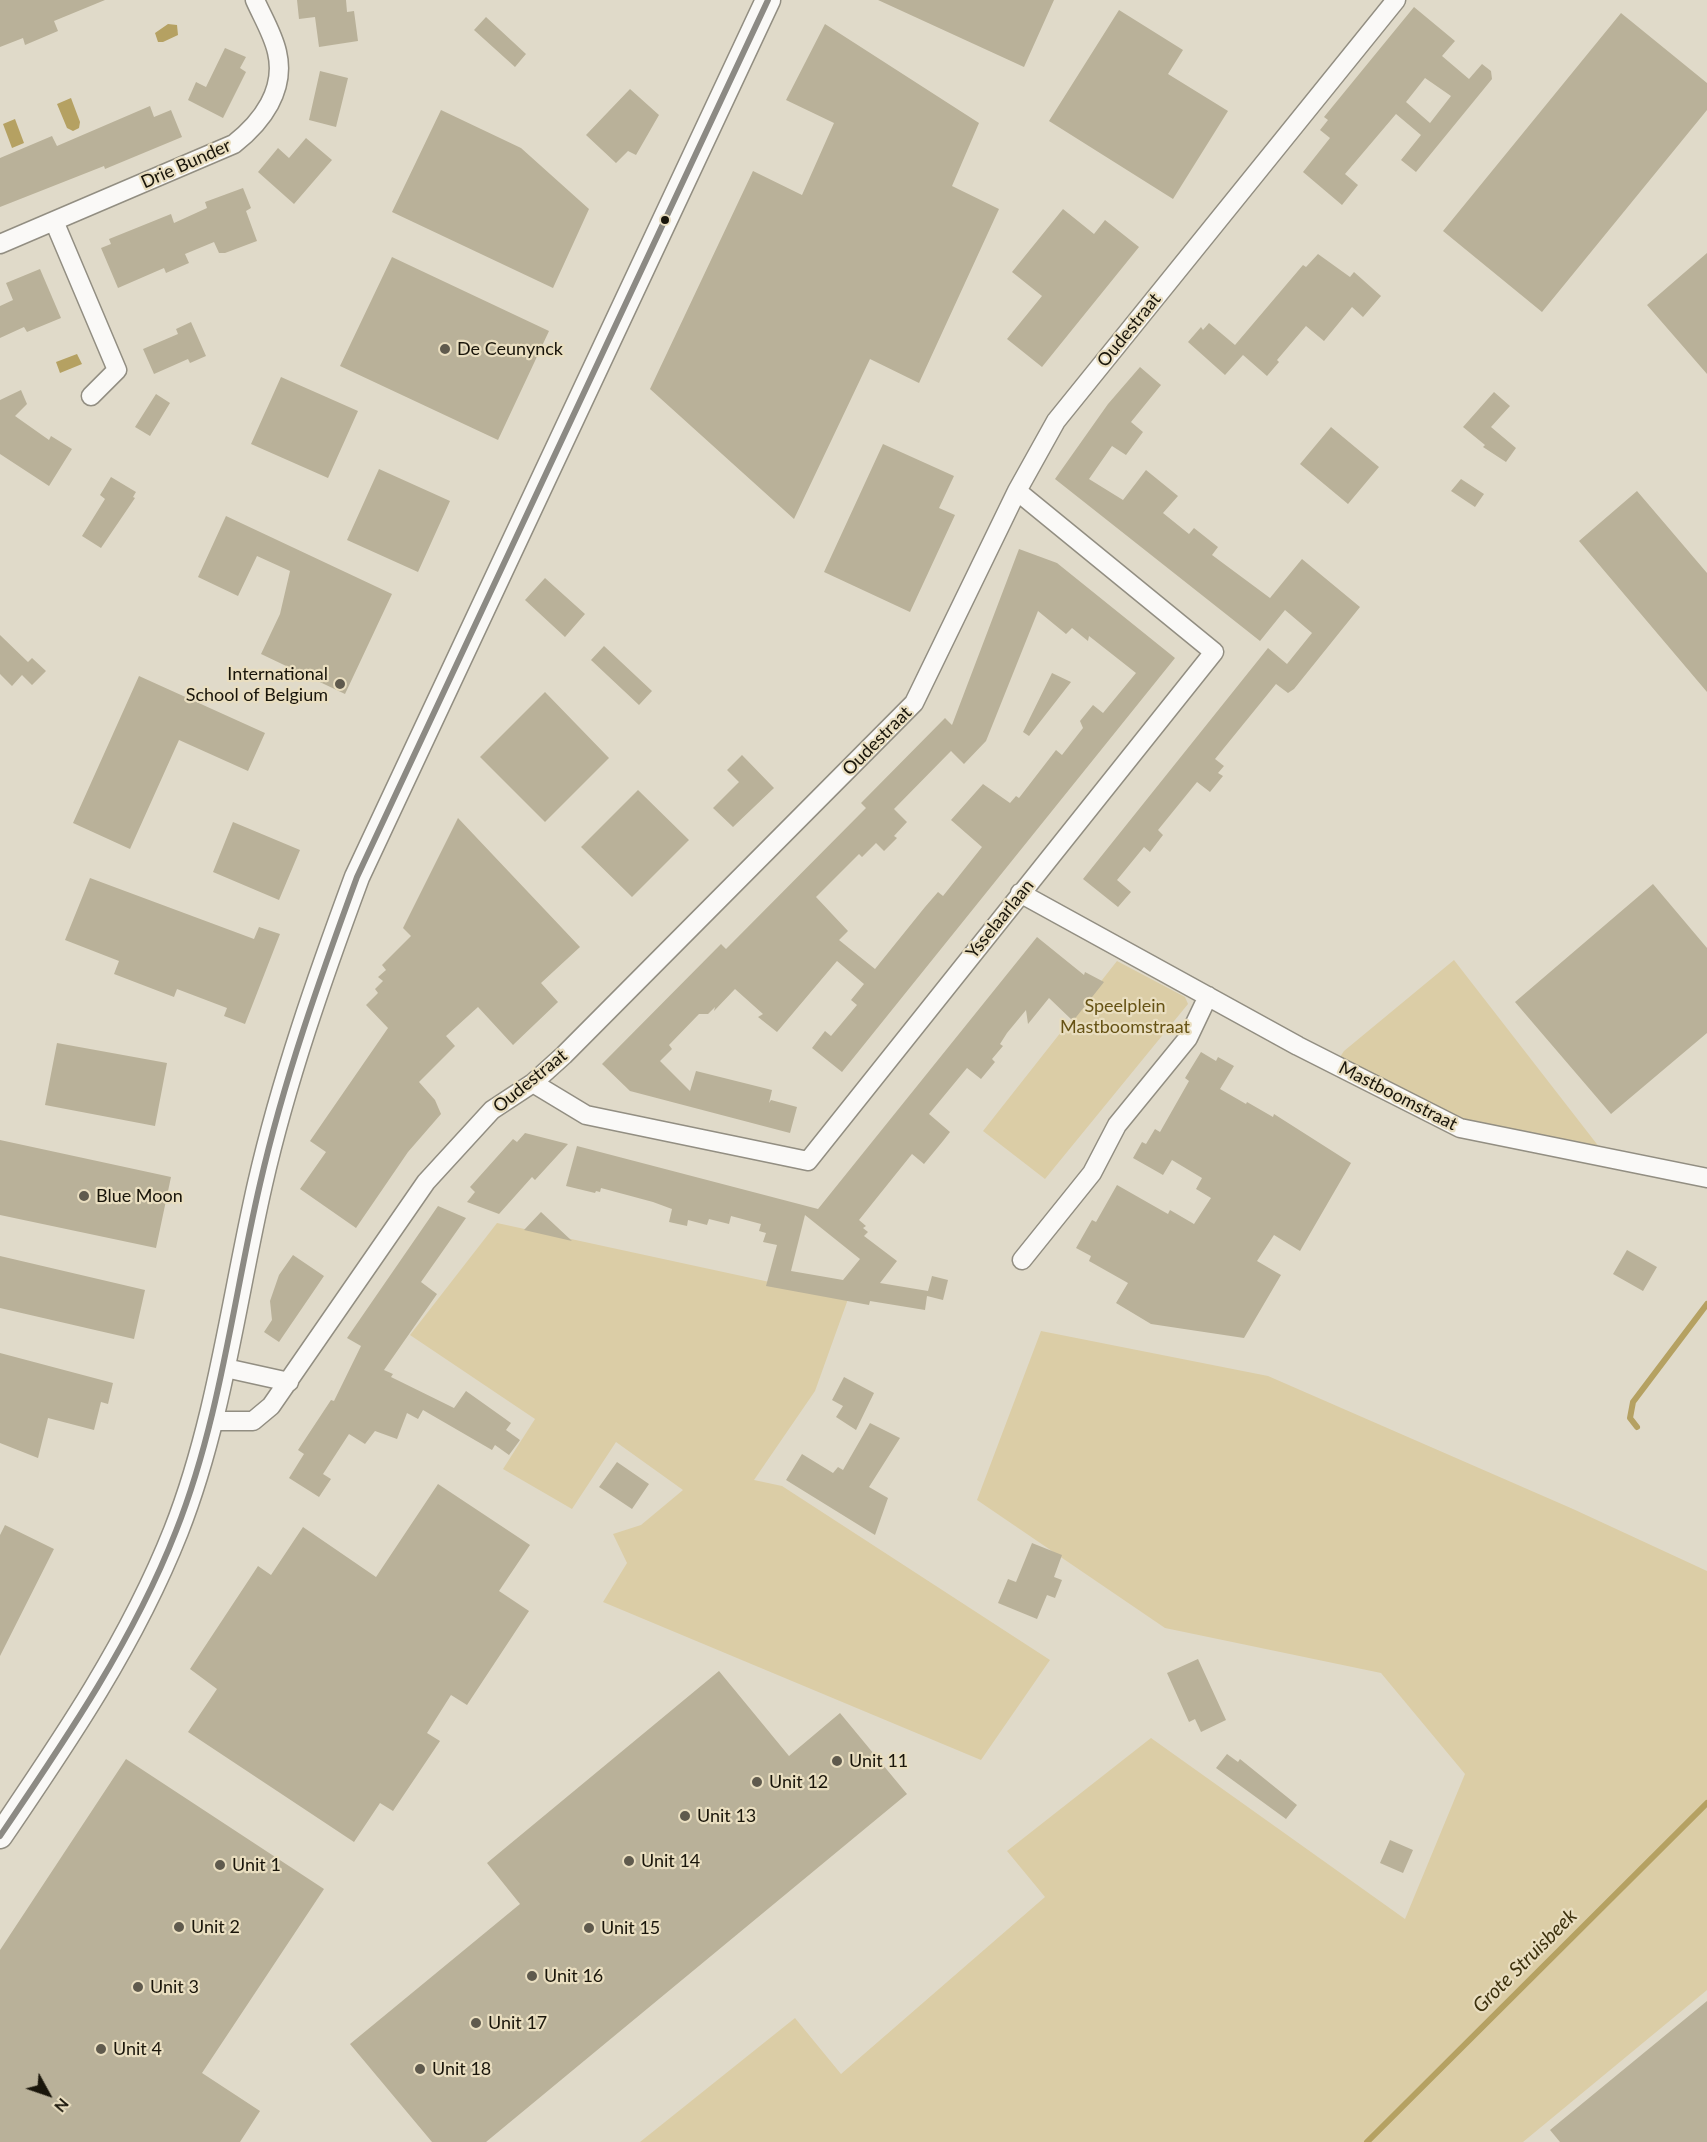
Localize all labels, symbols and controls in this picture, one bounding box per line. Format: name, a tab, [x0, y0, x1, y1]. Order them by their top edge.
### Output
street label: Drie Bunder	[138, 135, 234, 193]
unlabelled marker	[659, 214, 671, 226]
street label: Oudestraat	[1093, 289, 1165, 371]
place label: De Ceunynck	[457, 338, 563, 360]
marker: De Ceunynck	[438, 342, 452, 356]
place label: International School of Belgium	[186, 663, 328, 706]
marker: International School of Belgium	[333, 677, 347, 691]
street label: Oudestraat	[838, 702, 916, 780]
street label: Ysselaarlaan	[962, 875, 1038, 963]
park label: Speelplein Mastboomstraat	[1060, 995, 1190, 1038]
street label: Oudestraat	[489, 1045, 571, 1117]
street label: Mastboomstraat	[1335, 1057, 1461, 1135]
place label: Blue Moon	[96, 1185, 183, 1207]
marker: Blue Moon	[77, 1189, 91, 1203]
place label: Unit 11	[849, 1750, 908, 1772]
marker: Unit 11	[830, 1754, 844, 1768]
place label: Unit 12	[769, 1771, 828, 1793]
marker: Unit 12	[750, 1775, 764, 1789]
place label: Unit 13	[697, 1805, 756, 1827]
marker: Unit 13	[678, 1809, 692, 1823]
place label: Unit 14	[641, 1850, 700, 1872]
place label: Unit 1	[232, 1854, 281, 1876]
marker: Unit 14	[622, 1854, 636, 1868]
marker: Unit 1	[213, 1858, 227, 1872]
water label: Grote Struisbeek	[1468, 1904, 1582, 2018]
place label: Unit 2	[191, 1916, 240, 1938]
place label: Unit 15	[601, 1917, 660, 1939]
marker: Unit 2	[172, 1920, 186, 1934]
marker: Unit 15	[582, 1921, 596, 1935]
place label: Unit 16	[544, 1965, 603, 1987]
marker: Unit 16	[525, 1969, 539, 1983]
place label: Unit 3	[150, 1976, 199, 1998]
marker: Unit 3	[131, 1980, 145, 1994]
place label: Unit 17	[488, 2012, 547, 2034]
marker: Unit 17	[469, 2016, 483, 2030]
place label: Unit 4	[113, 2038, 162, 2060]
marker: Unit 4	[94, 2042, 108, 2056]
place label: Unit 18	[432, 2058, 491, 2080]
marker: Unit 18	[413, 2062, 427, 2076]
north arrow	[18, 2064, 78, 2124]
text: N	[51, 2095, 73, 2117]

